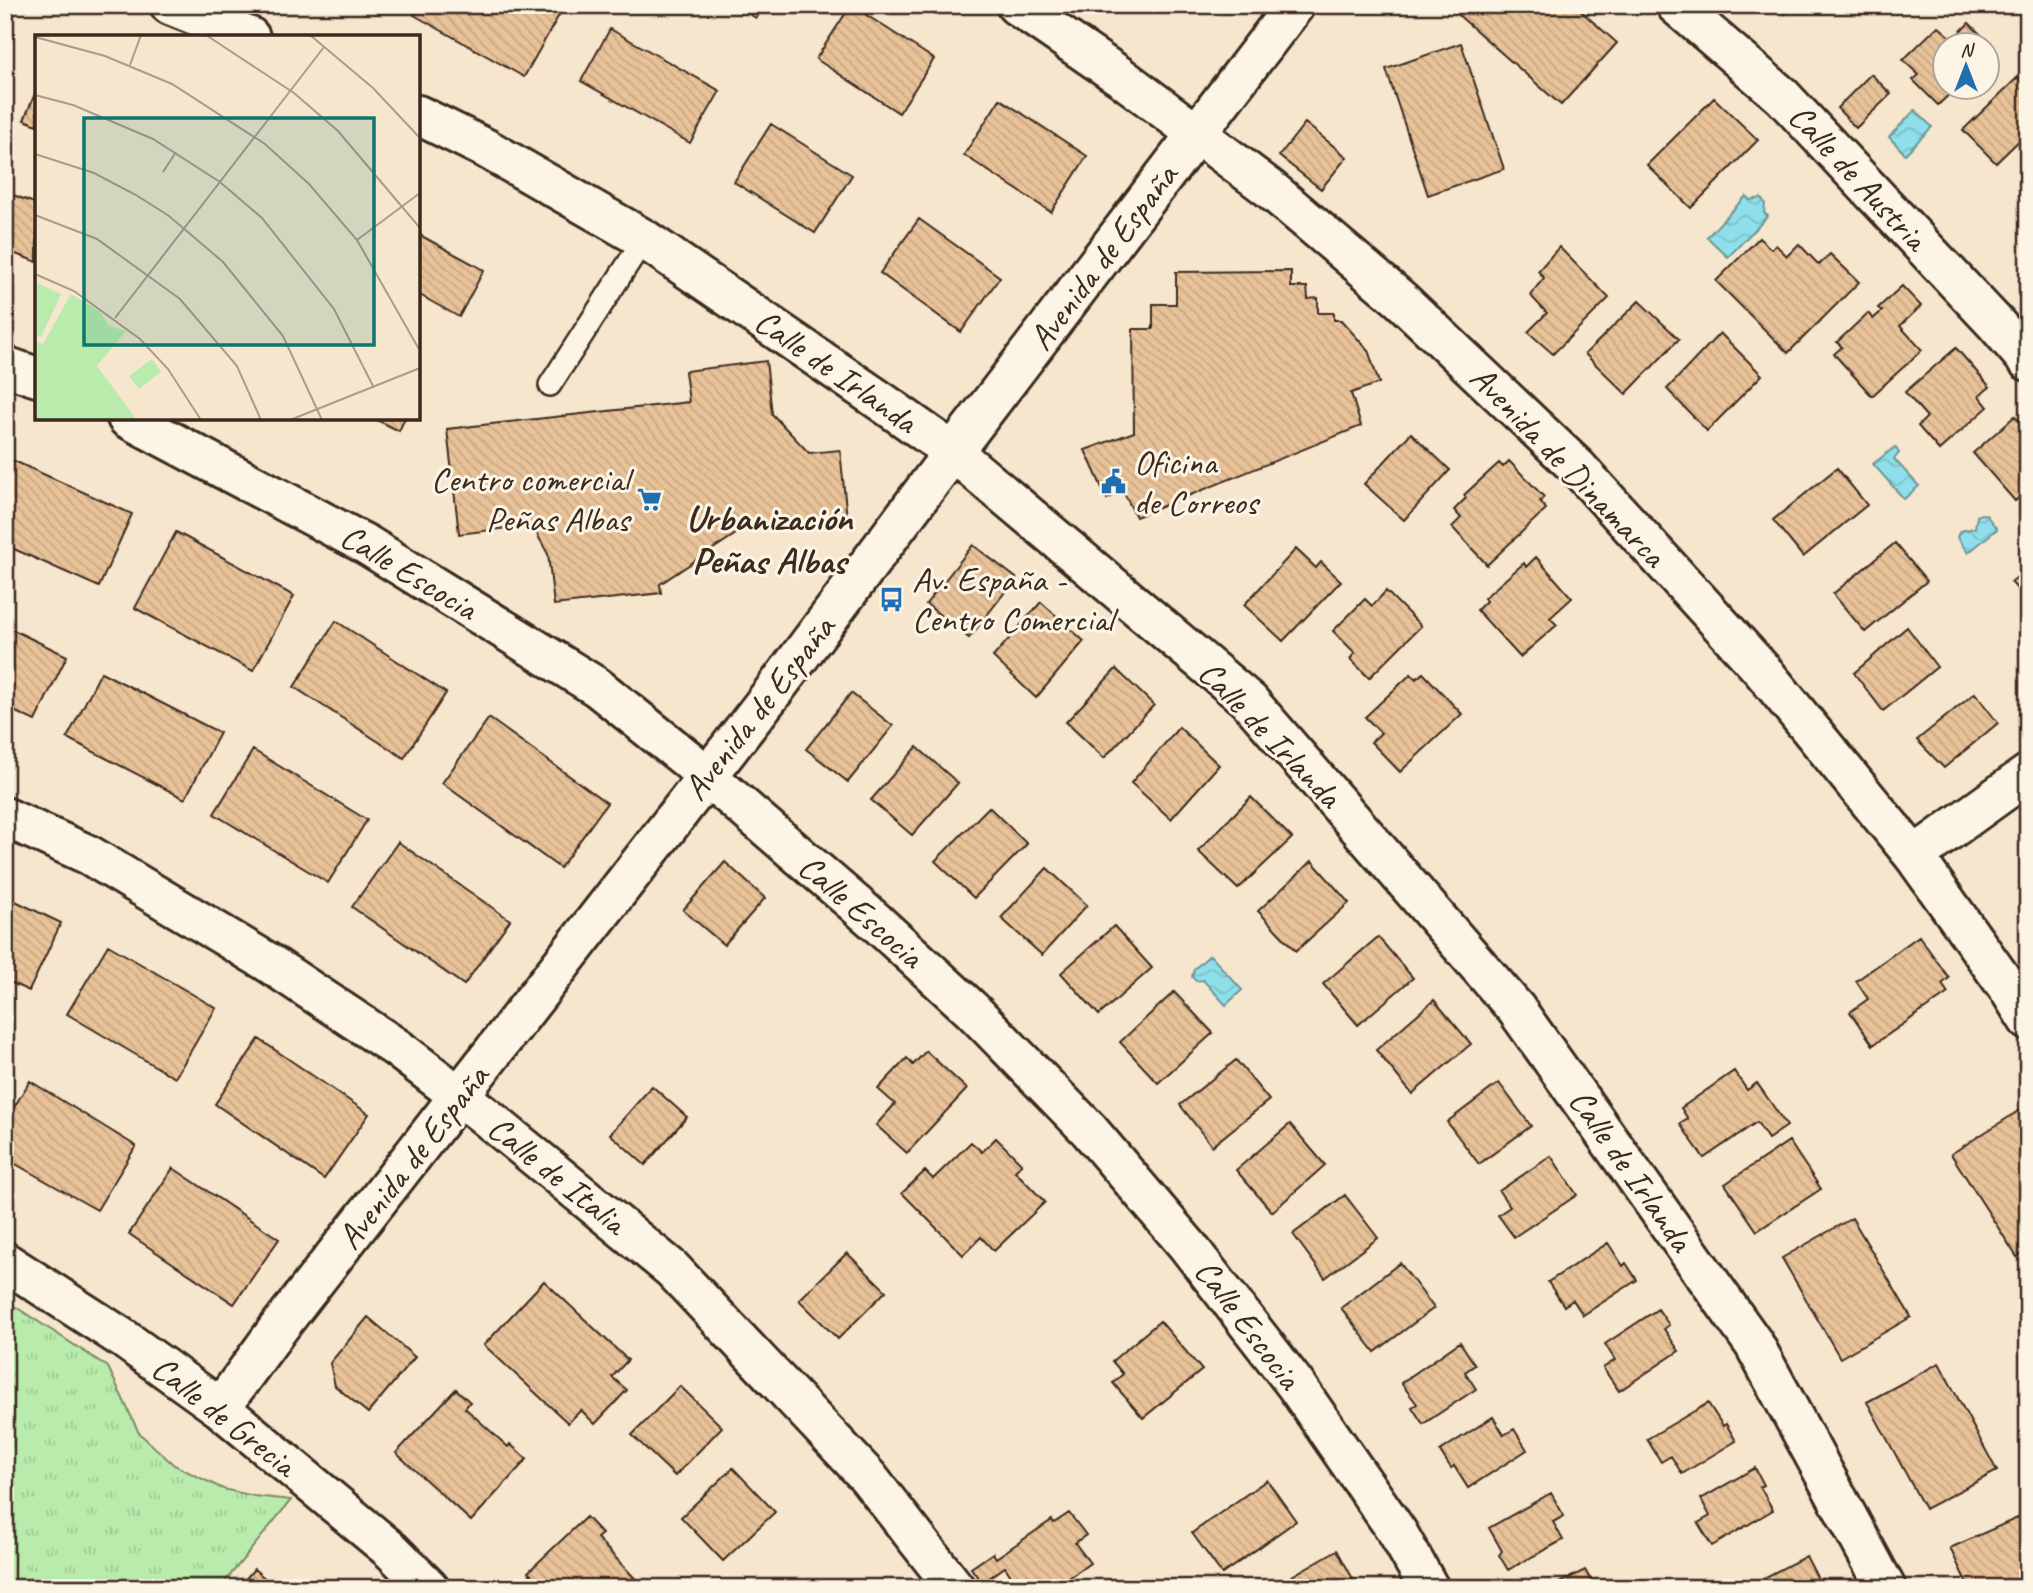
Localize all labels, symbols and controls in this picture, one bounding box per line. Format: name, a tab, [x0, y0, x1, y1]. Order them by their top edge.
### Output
north arrow	[1932, 32, 2002, 102]
inset map	[35, 35, 420, 420]
text: N	[1960, 38, 1975, 62]
street label: Calle de Austria	[1779, 94, 1939, 262]
street label: Avenida de España	[1018, 153, 1189, 359]
street label: Calle de Irlanda	[746, 299, 928, 444]
street label: Avenida de Dinamarca	[1460, 356, 1677, 578]
place label: Oficina de Correos	[1134, 440, 1260, 525]
place label: Centro comercial Peñas Albas	[431, 457, 635, 542]
public building icon: Oficina de Correos	[1100, 468, 1128, 496]
supermarket icon: Centro comercial Peñas Albas	[635, 485, 663, 513]
district label: Urbanización Peñas Albas	[686, 494, 853, 584]
street label: Calle Escocia	[332, 514, 487, 631]
place label: Av. España - Centro Comercial	[912, 557, 1119, 642]
bus stop icon: Av. España - Centro Comercial	[878, 585, 906, 613]
street label: Avenida de España	[673, 605, 847, 809]
street label: Calle de Irlanda	[1188, 651, 1353, 819]
street label: Calle Escocia	[789, 844, 934, 979]
street label: Avenida de España	[327, 1054, 501, 1258]
street label: Calle de Irlanda	[1559, 1080, 1704, 1262]
street label: Calle de Italia	[479, 1106, 637, 1246]
street label: Calle Escocia	[1184, 1250, 1313, 1400]
street label: Calle de Grecia	[143, 1346, 307, 1488]

